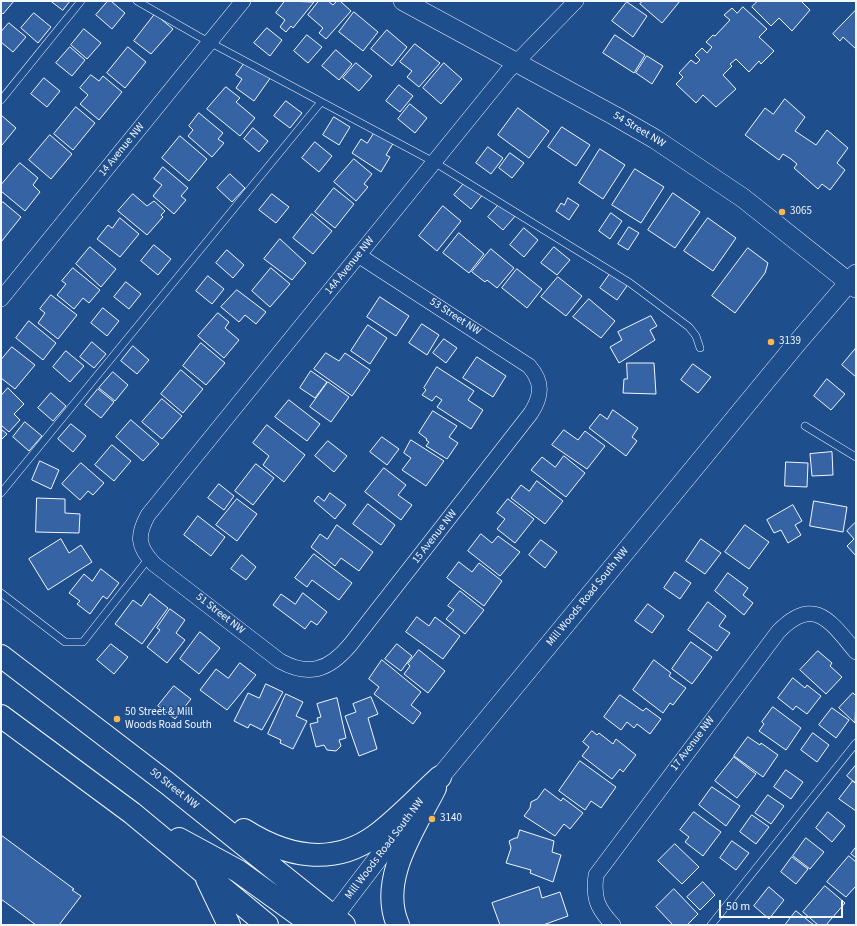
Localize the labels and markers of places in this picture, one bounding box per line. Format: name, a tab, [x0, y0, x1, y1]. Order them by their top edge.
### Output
place label: 3065	[790, 205, 812, 219]
marker: 3065	[777, 207, 787, 217]
place label: 3139	[779, 335, 801, 349]
marker: 3139	[766, 337, 776, 347]
place label: 50 Street & Mill Woods Road South	[125, 706, 212, 732]
marker: 50 Street & Mill Woods Road South	[112, 714, 122, 724]
place label: 3140	[440, 812, 462, 826]
marker: 3140	[427, 814, 437, 824]

